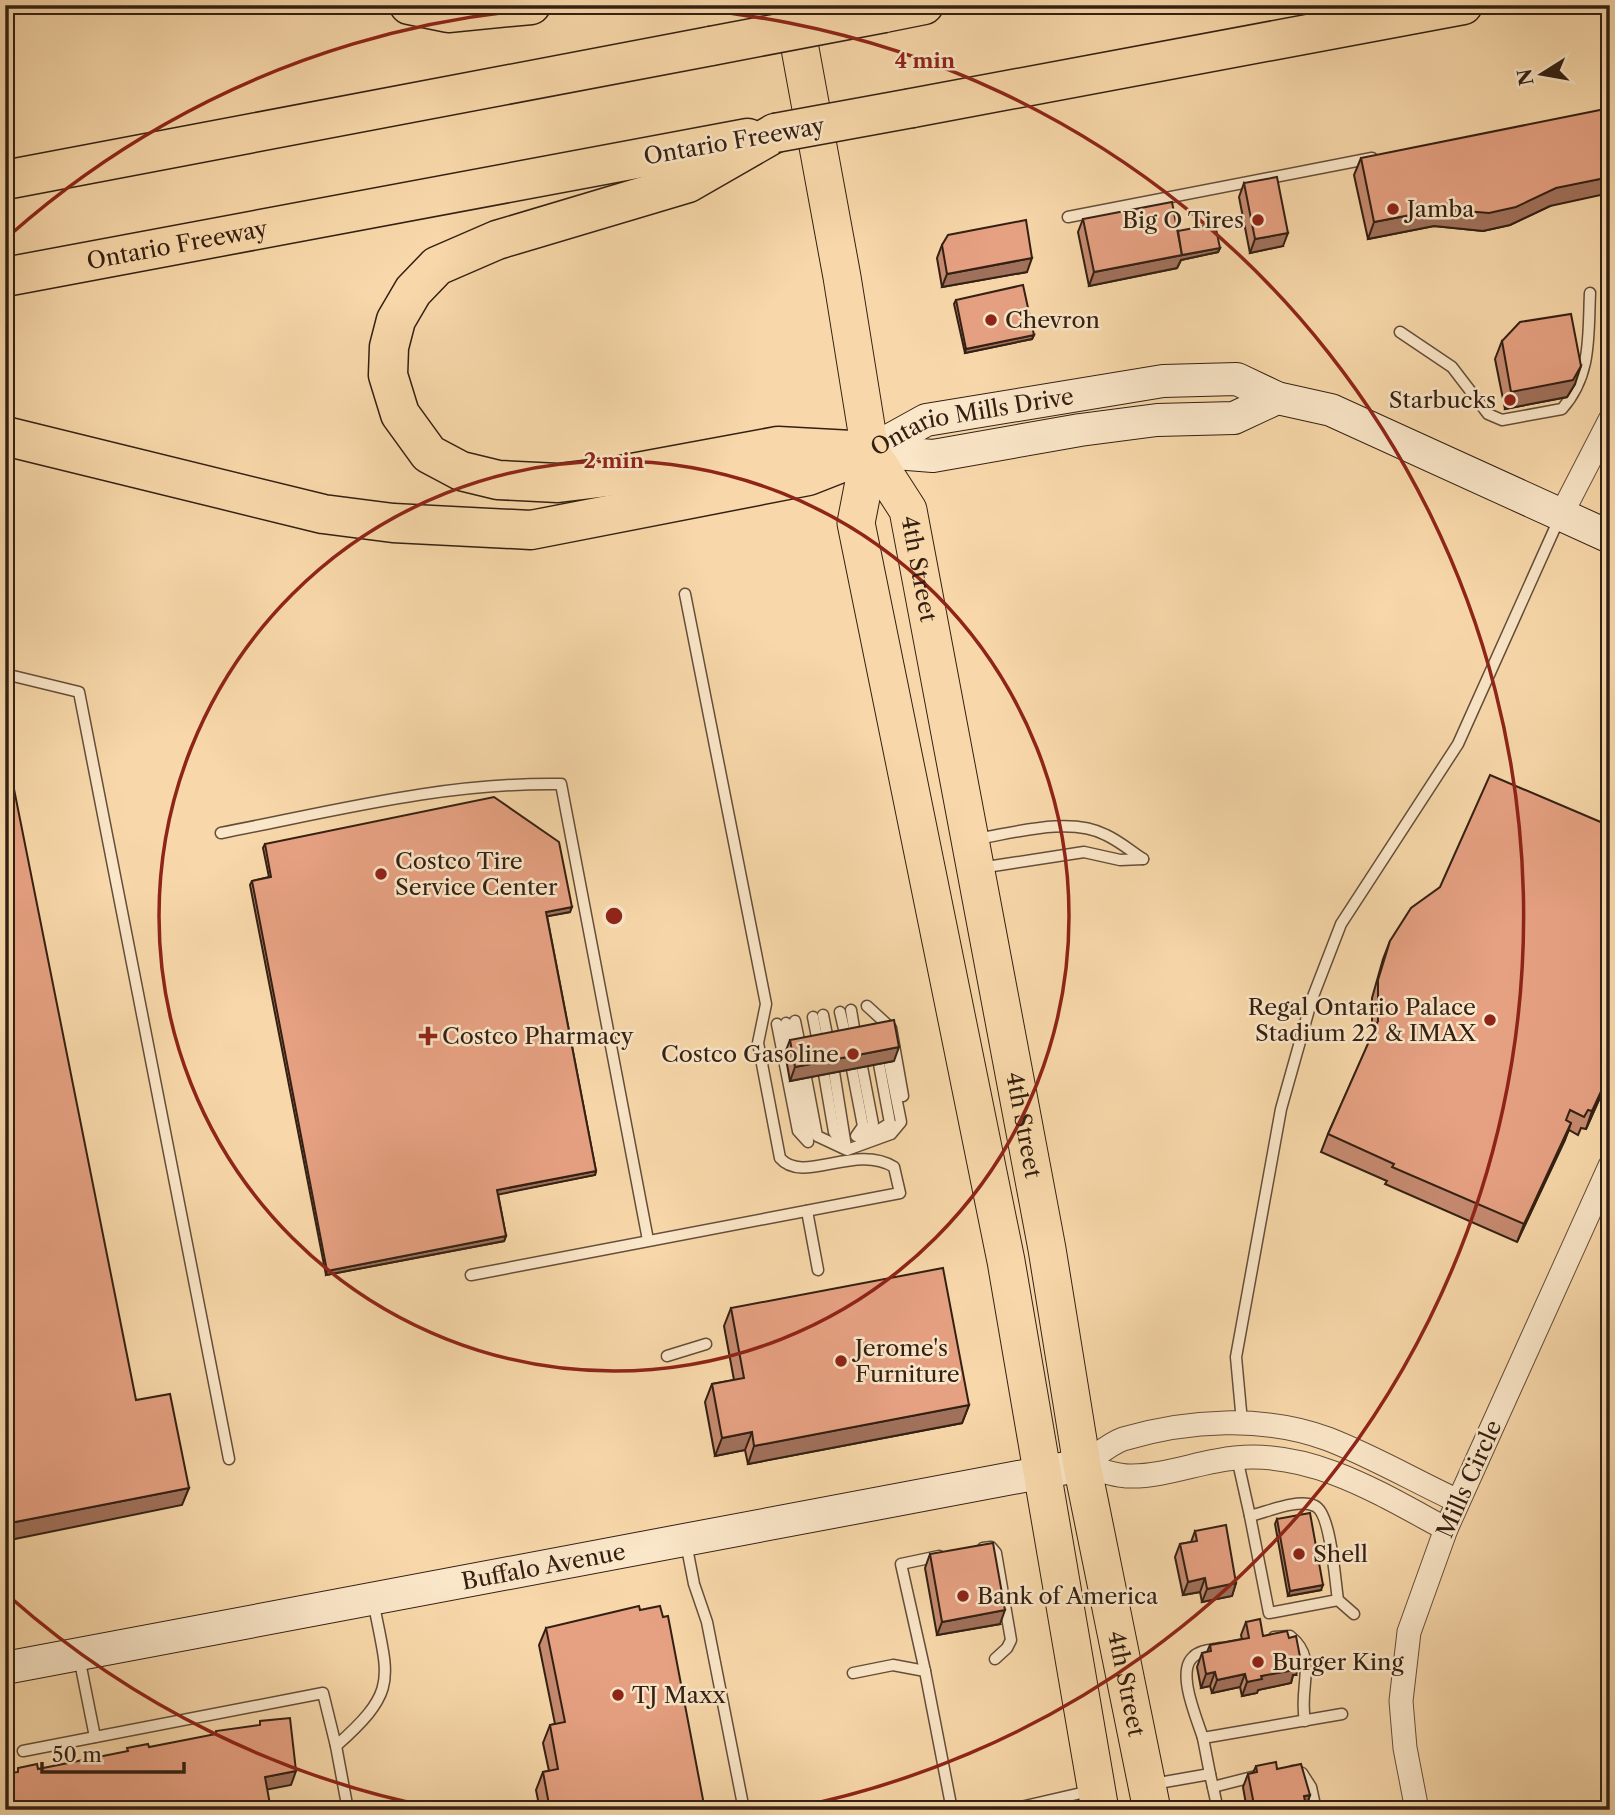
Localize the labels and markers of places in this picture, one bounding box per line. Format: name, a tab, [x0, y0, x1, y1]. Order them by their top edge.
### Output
place label: Jamba	[1404, 195, 1475, 223]
marker: Jamba	[1385, 201, 1401, 217]
place label: Big O Tires	[1122, 206, 1244, 234]
marker: Big O Tires	[1250, 212, 1266, 228]
place label: Chevron	[1005, 306, 1100, 334]
marker: Chevron	[983, 312, 999, 328]
place label: Starbucks	[1389, 386, 1496, 414]
marker: Starbucks	[1502, 392, 1518, 408]
place label: Costco Tire Service Center	[395, 847, 558, 901]
marker: Costco Tire Service Center	[373, 866, 389, 882]
centre of rings	[602, 904, 626, 928]
place label: Regal Ontario Palace Stadium 22 & IMAX	[1248, 993, 1477, 1047]
marker: Regal Ontario Palace Stadium 22 & IMAX	[1482, 1012, 1498, 1028]
place label: Costco Pharmacy	[442, 1022, 634, 1050]
marker: Costco Pharmacy	[420, 1028, 436, 1044]
place label: Costco Gasoline	[661, 1040, 839, 1068]
marker: Costco Gasoline	[845, 1046, 861, 1062]
place label: Jerome's Furniture	[852, 1334, 960, 1388]
marker: Jerome's Furniture	[833, 1353, 849, 1369]
place label: Shell	[1313, 1540, 1368, 1568]
marker: Shell	[1291, 1546, 1307, 1562]
place label: Bank of America	[977, 1582, 1159, 1610]
marker: Bank of America	[955, 1588, 971, 1604]
place label: Burger King	[1272, 1648, 1404, 1676]
marker: Burger King	[1250, 1654, 1266, 1670]
place label: TJ Maxx	[632, 1681, 726, 1709]
marker: TJ Maxx	[610, 1687, 626, 1703]

